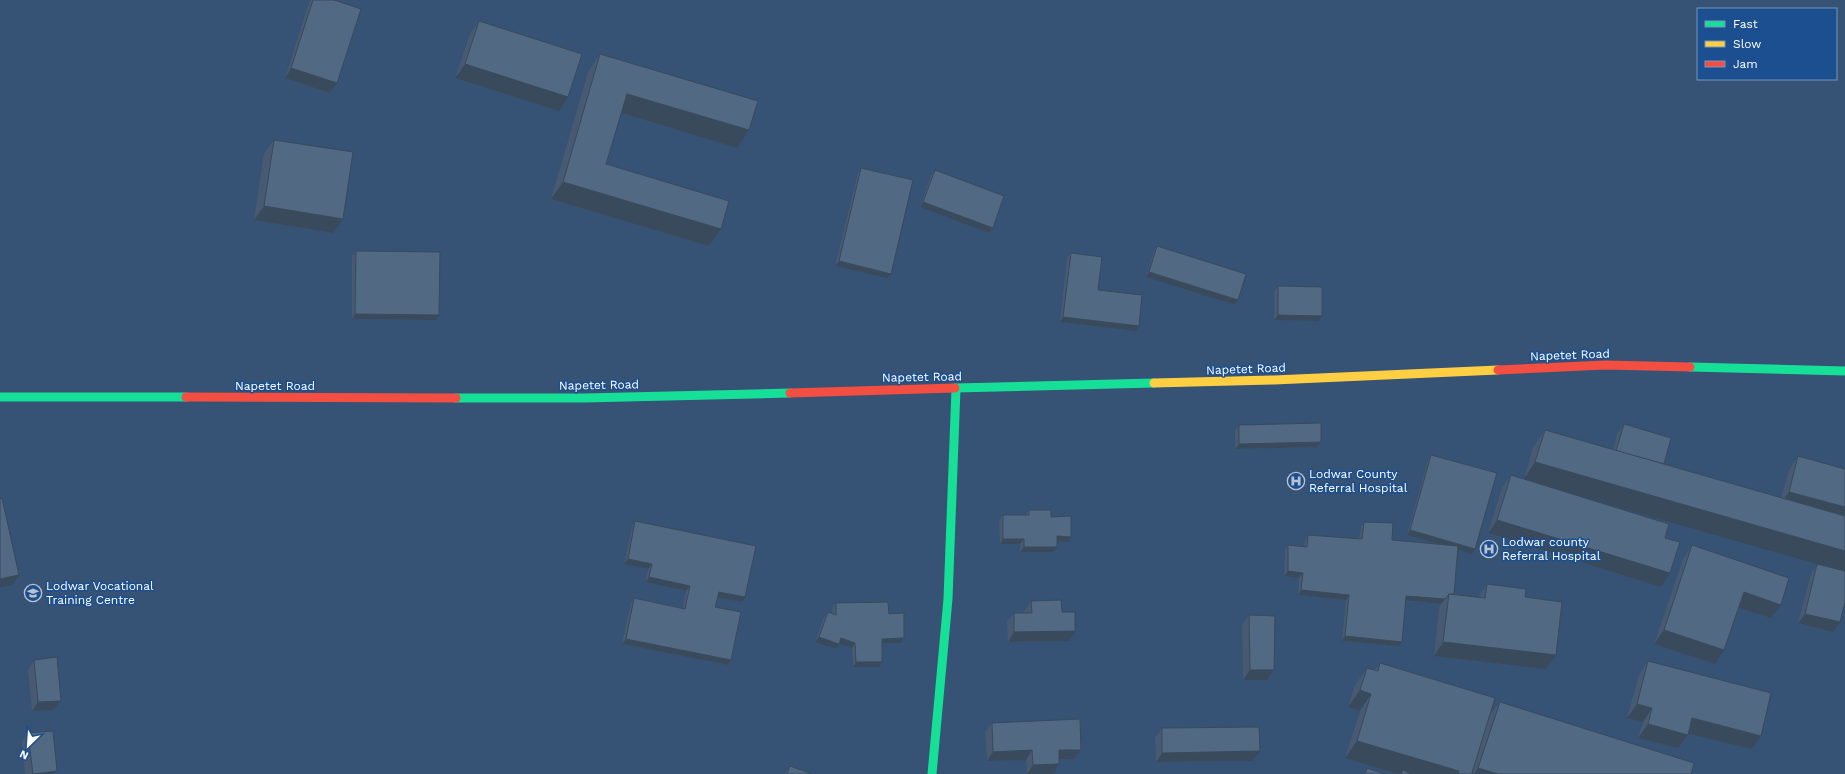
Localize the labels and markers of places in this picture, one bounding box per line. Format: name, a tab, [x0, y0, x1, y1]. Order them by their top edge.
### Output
place label: Lodwar County Referral Hospital	[1309, 467, 1408, 495]
hospital icon: Lodwar County Referral Hospital	[1286, 471, 1306, 491]
place label: Lodwar county Referral Hospital	[1502, 535, 1601, 563]
hospital icon: Lodwar county Referral Hospital	[1479, 539, 1499, 559]
place label: Lodwar Vocational Training Centre	[46, 579, 154, 607]
school or university icon: Lodwar Vocational Training Centre	[23, 583, 43, 603]

